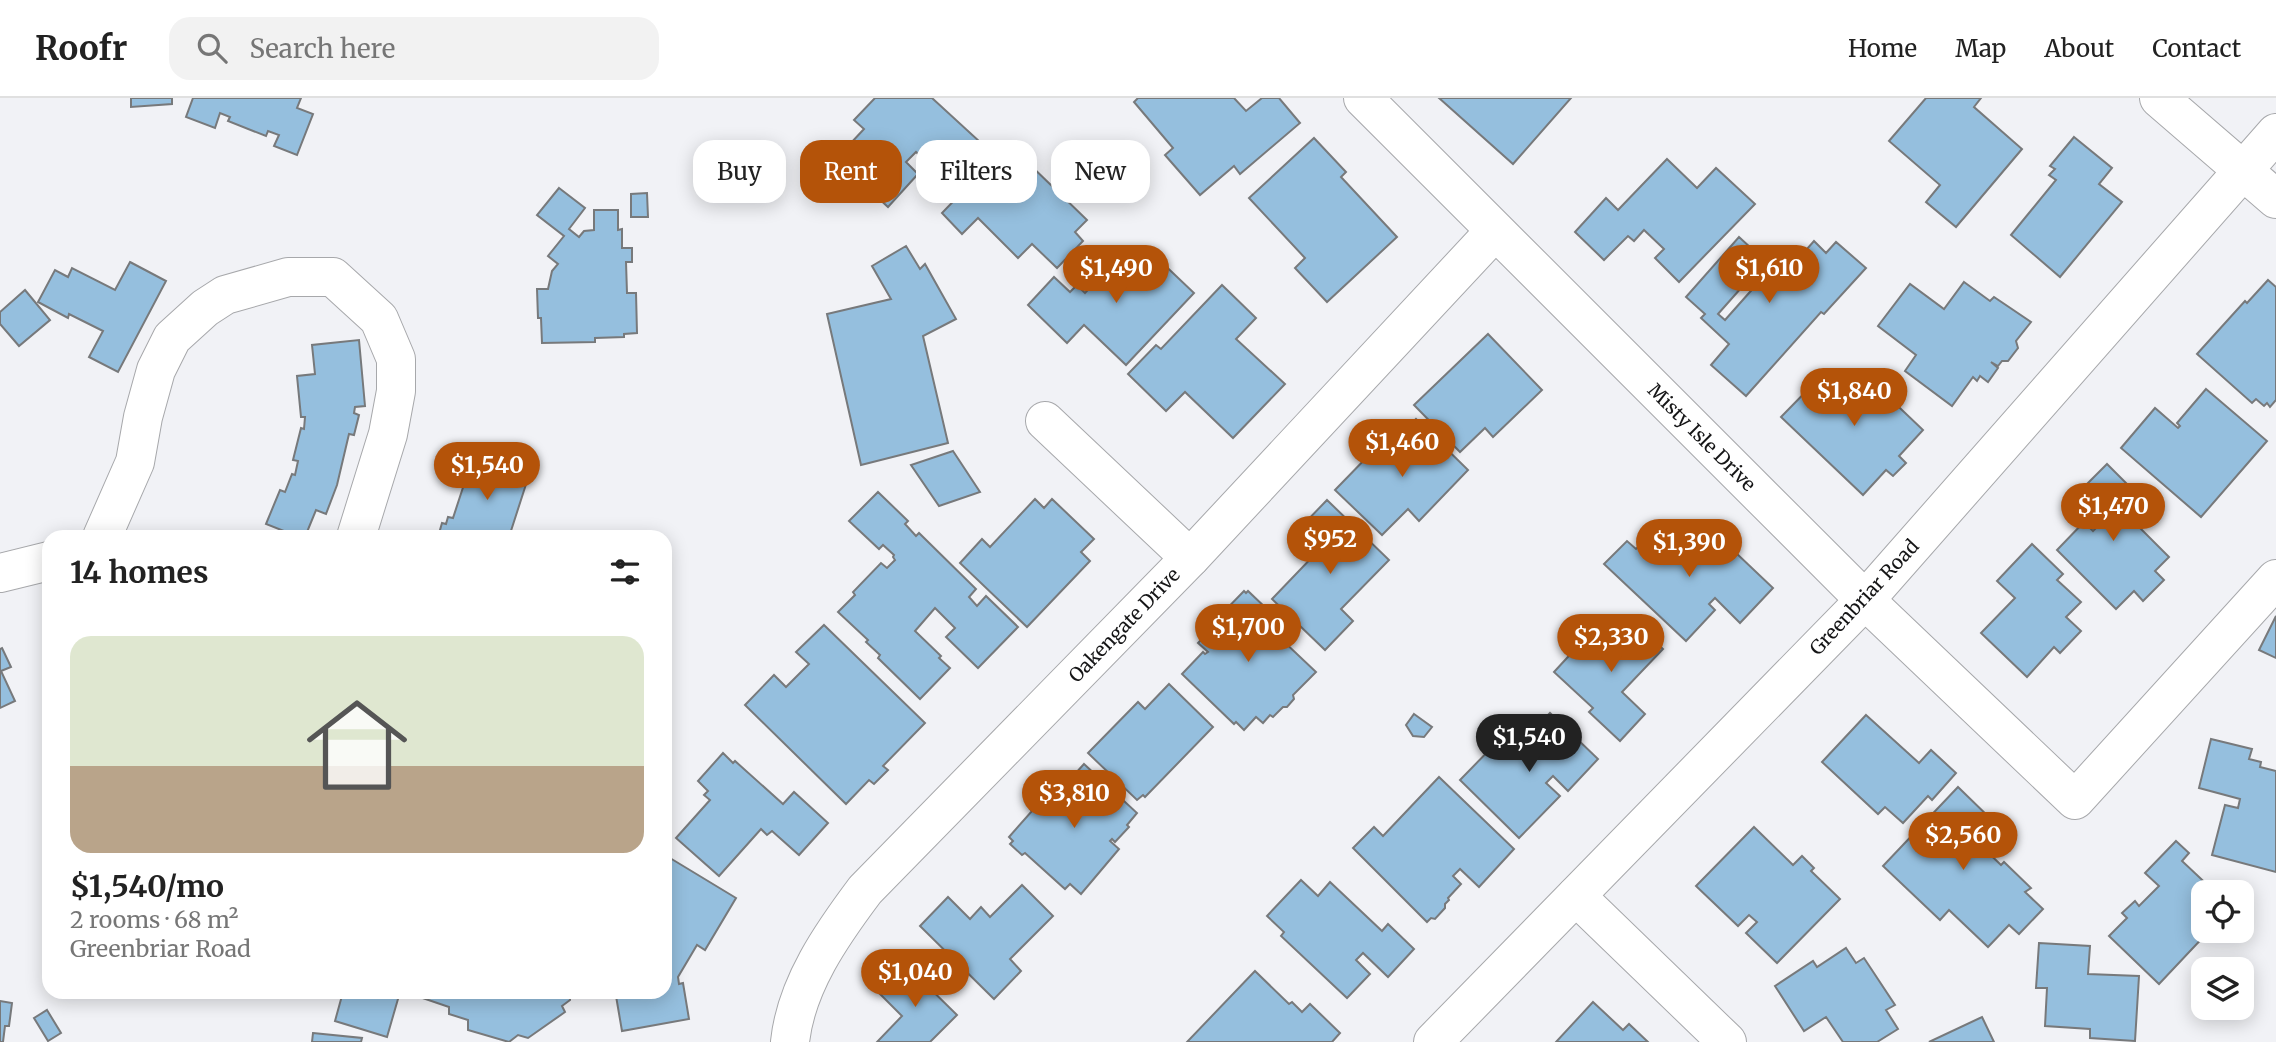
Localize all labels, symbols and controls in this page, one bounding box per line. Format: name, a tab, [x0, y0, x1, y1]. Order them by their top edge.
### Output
search box	[169, 17, 659, 80]
text: Roofr	[35, 28, 127, 69]
icon: search	[193, 29, 231, 67]
text: Search here	[249, 32, 395, 65]
text: Home	[1848, 33, 1917, 64]
text: Map	[1955, 33, 2006, 64]
text: About	[2044, 33, 2114, 64]
text: Contact	[2152, 33, 2241, 64]
chip: Buy	[693, 140, 786, 203]
chip: Rent	[800, 140, 902, 203]
chip: Filters	[916, 140, 1037, 203]
chip: New	[1051, 140, 1150, 203]
pin: $1,490	[1059, 246, 1173, 305]
pin: $1,610	[1712, 246, 1826, 305]
text: $1,490	[1079, 253, 1153, 282]
text: $1,610	[1734, 253, 1804, 282]
pin: $1,840	[1797, 368, 1911, 428]
text: $1,840	[1816, 376, 1892, 405]
street label: Misty Isle Drive	[1643, 378, 1761, 496]
pin: $1,460	[1345, 420, 1459, 479]
text: $1,460	[1364, 427, 1440, 456]
pin: $1,540	[430, 442, 544, 502]
text: $1,540	[450, 450, 524, 479]
pin: $1,470	[2056, 484, 2170, 543]
text: $1,470	[2077, 491, 2149, 520]
pin: $952	[1289, 517, 1371, 576]
pin: $1,390	[1632, 519, 1746, 579]
text: $952	[1303, 524, 1357, 553]
text: $1,390	[1652, 527, 1726, 556]
street label: Greenbriar Road	[1804, 534, 1924, 660]
text: 14 homes	[70, 553, 208, 591]
icon: filters	[606, 553, 644, 591]
street label: Oakengate Drive	[1063, 563, 1185, 687]
pin: $1,700	[1191, 604, 1305, 664]
text: $1,700	[1211, 612, 1285, 641]
pin: $2,330	[1554, 614, 1668, 674]
text: $2,330	[1573, 622, 1649, 651]
icon: home	[294, 682, 420, 808]
pin: $1,540	[1472, 714, 1586, 774]
text: $1,540	[1492, 722, 1566, 751]
pin: $3,810	[1017, 770, 1131, 830]
text: $3,810	[1038, 778, 1110, 807]
pin: $2,560	[1906, 812, 2020, 872]
text: $2,560	[1924, 820, 2002, 849]
text: $1,540/mo	[70, 867, 224, 905]
map controls	[2191, 880, 2254, 1020]
button: locate	[2191, 880, 2254, 943]
text: 2 rooms · 68 m²	[70, 905, 238, 934]
text: Greenbriar Road	[70, 934, 251, 963]
pin: $1,040	[858, 950, 972, 1009]
text: $1,040	[877, 957, 953, 986]
button: layers	[2191, 957, 2254, 1020]

